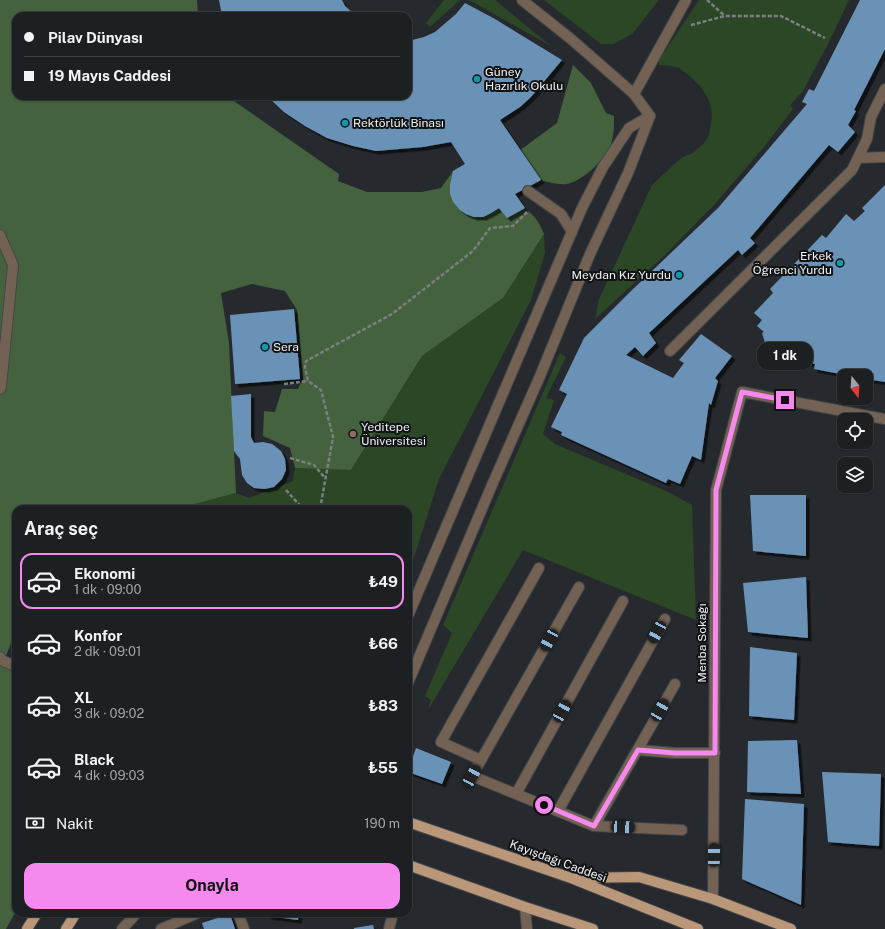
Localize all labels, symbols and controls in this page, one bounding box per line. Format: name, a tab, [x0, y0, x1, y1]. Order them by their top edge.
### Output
text: Pilav Dünyası	[48, 29, 143, 46]
place label: Güney Hazırlık Okulu	[485, 65, 563, 93]
text: 19 Mayıs Caddesi	[48, 67, 171, 84]
marker: Güney Hazırlık Okulu	[472, 74, 482, 84]
place label: Rektörlük Binası	[353, 116, 444, 130]
marker: Rektörlük Binası	[340, 118, 350, 128]
place label: Erkek Öğrenci Yurdu	[753, 249, 832, 277]
marker: Erkek Öğrenci Yurdu	[835, 258, 845, 268]
place label: Meydan Kız Yurdu	[572, 268, 671, 282]
marker: Meydan Kız Yurdu	[674, 270, 684, 280]
place label: Sera	[273, 340, 299, 354]
marker: Sera	[260, 342, 270, 352]
callout: 1 dk	[757, 342, 813, 370]
text: 1 dk	[773, 348, 797, 363]
north arrow	[837, 369, 873, 405]
map controls	[837, 369, 873, 493]
route end	[776, 391, 794, 409]
button: locate	[837, 413, 873, 449]
place label: Yeditepe Üniversitesi	[361, 420, 426, 448]
marker: Yeditepe Üniversitesi	[348, 429, 358, 439]
button: layers	[837, 457, 873, 493]
text: Araç seç	[24, 518, 98, 539]
icon: car	[26, 563, 62, 599]
text: Ekonomi	[74, 565, 135, 582]
text: ₺49	[368, 573, 398, 590]
text: 1 dk · 09:00	[74, 582, 141, 597]
street label: Menba Sokağı	[695, 603, 709, 683]
car	[646, 619, 668, 645]
icon: car	[26, 625, 62, 661]
text: Konfor	[74, 627, 122, 644]
car	[538, 627, 560, 653]
text: ₺66	[368, 635, 398, 652]
text: 2 dk · 09:01	[74, 644, 141, 659]
icon: car	[26, 687, 62, 723]
text: XL	[74, 689, 93, 706]
text: ₺83	[368, 697, 398, 714]
car	[649, 697, 671, 723]
car	[551, 698, 573, 724]
text: 3 dk · 09:02	[74, 706, 144, 721]
icon: car	[26, 749, 62, 785]
text: Black	[74, 751, 114, 768]
text: ₺55	[368, 759, 398, 776]
car	[461, 763, 483, 789]
text: 4 dk · 09:03	[74, 768, 145, 783]
route start	[535, 796, 553, 814]
icon: cash	[24, 812, 46, 834]
text: Nakit	[56, 815, 93, 832]
text: 190 m	[364, 816, 400, 831]
car	[611, 820, 635, 834]
street label: Kayışdağı Caddesi	[508, 837, 608, 885]
car	[708, 843, 720, 867]
button: Onayla	[24, 863, 400, 909]

